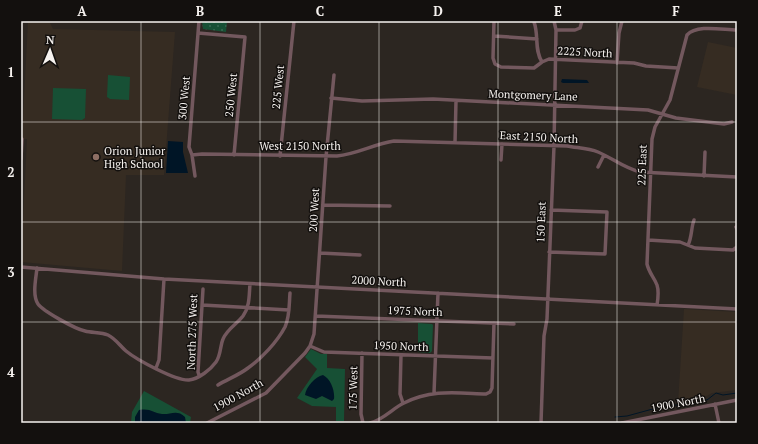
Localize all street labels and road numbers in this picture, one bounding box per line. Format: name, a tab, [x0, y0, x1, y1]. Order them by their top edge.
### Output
street label: 2225 North	[557, 44, 613, 60]
street label: 225 West	[269, 64, 287, 110]
street label: 250 West	[222, 72, 240, 118]
street label: 300 West	[175, 75, 193, 121]
street label: Montgomery Lane	[488, 86, 578, 104]
street label: East 2150 North	[499, 128, 579, 146]
street label: West 2150 North	[259, 139, 341, 153]
street label: 225 East	[634, 144, 650, 186]
street label: 200 West	[306, 188, 322, 232]
street label: 150 East	[533, 201, 549, 243]
street label: 2000 North	[351, 273, 407, 289]
street label: North 275 West	[184, 294, 200, 370]
street label: 1975 North	[387, 303, 443, 319]
street label: 1950 North	[373, 338, 429, 354]
street label: 175 West	[346, 366, 360, 410]
street label: 1900 North	[211, 375, 266, 414]
street label: 1900 North	[650, 391, 707, 415]

